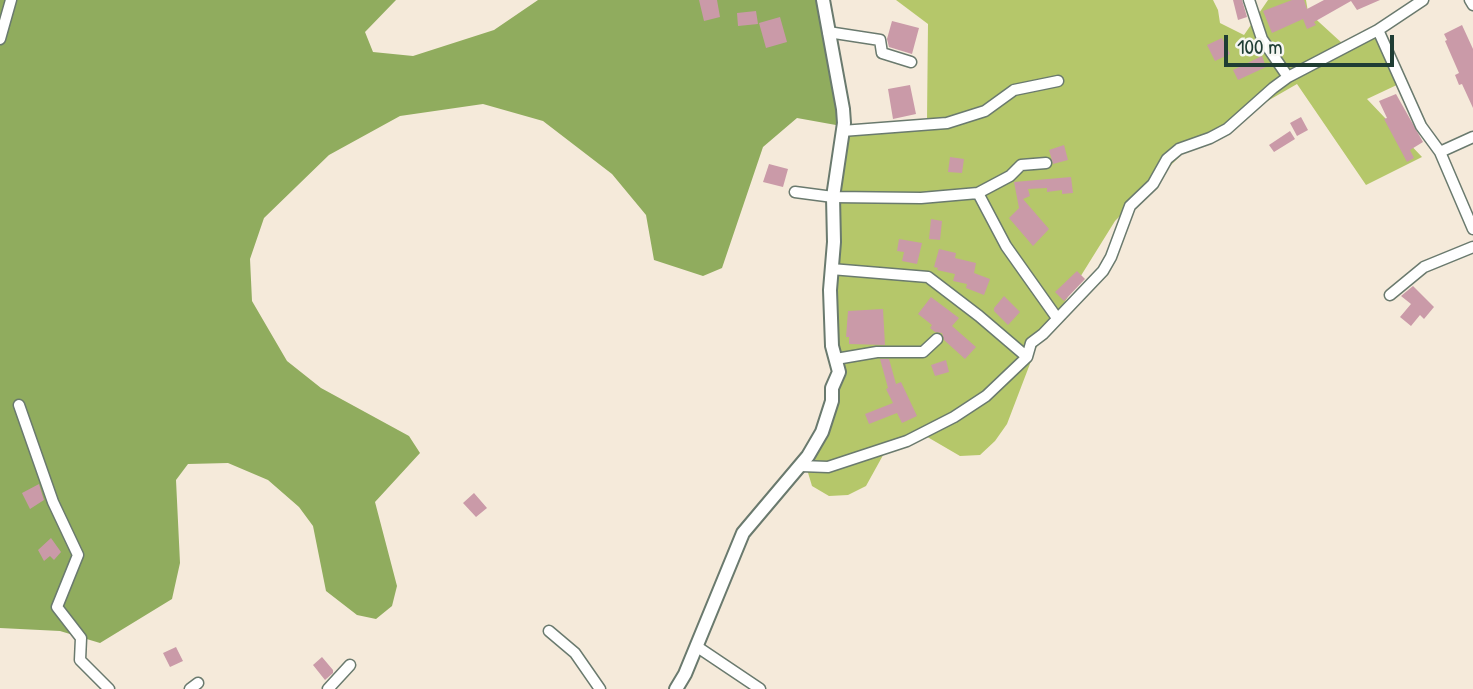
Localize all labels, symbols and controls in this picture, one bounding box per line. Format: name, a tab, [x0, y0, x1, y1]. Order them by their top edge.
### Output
scale bar	[1228, 21, 1398, 65]
text: 100 m	[1237, 32, 1283, 61]

